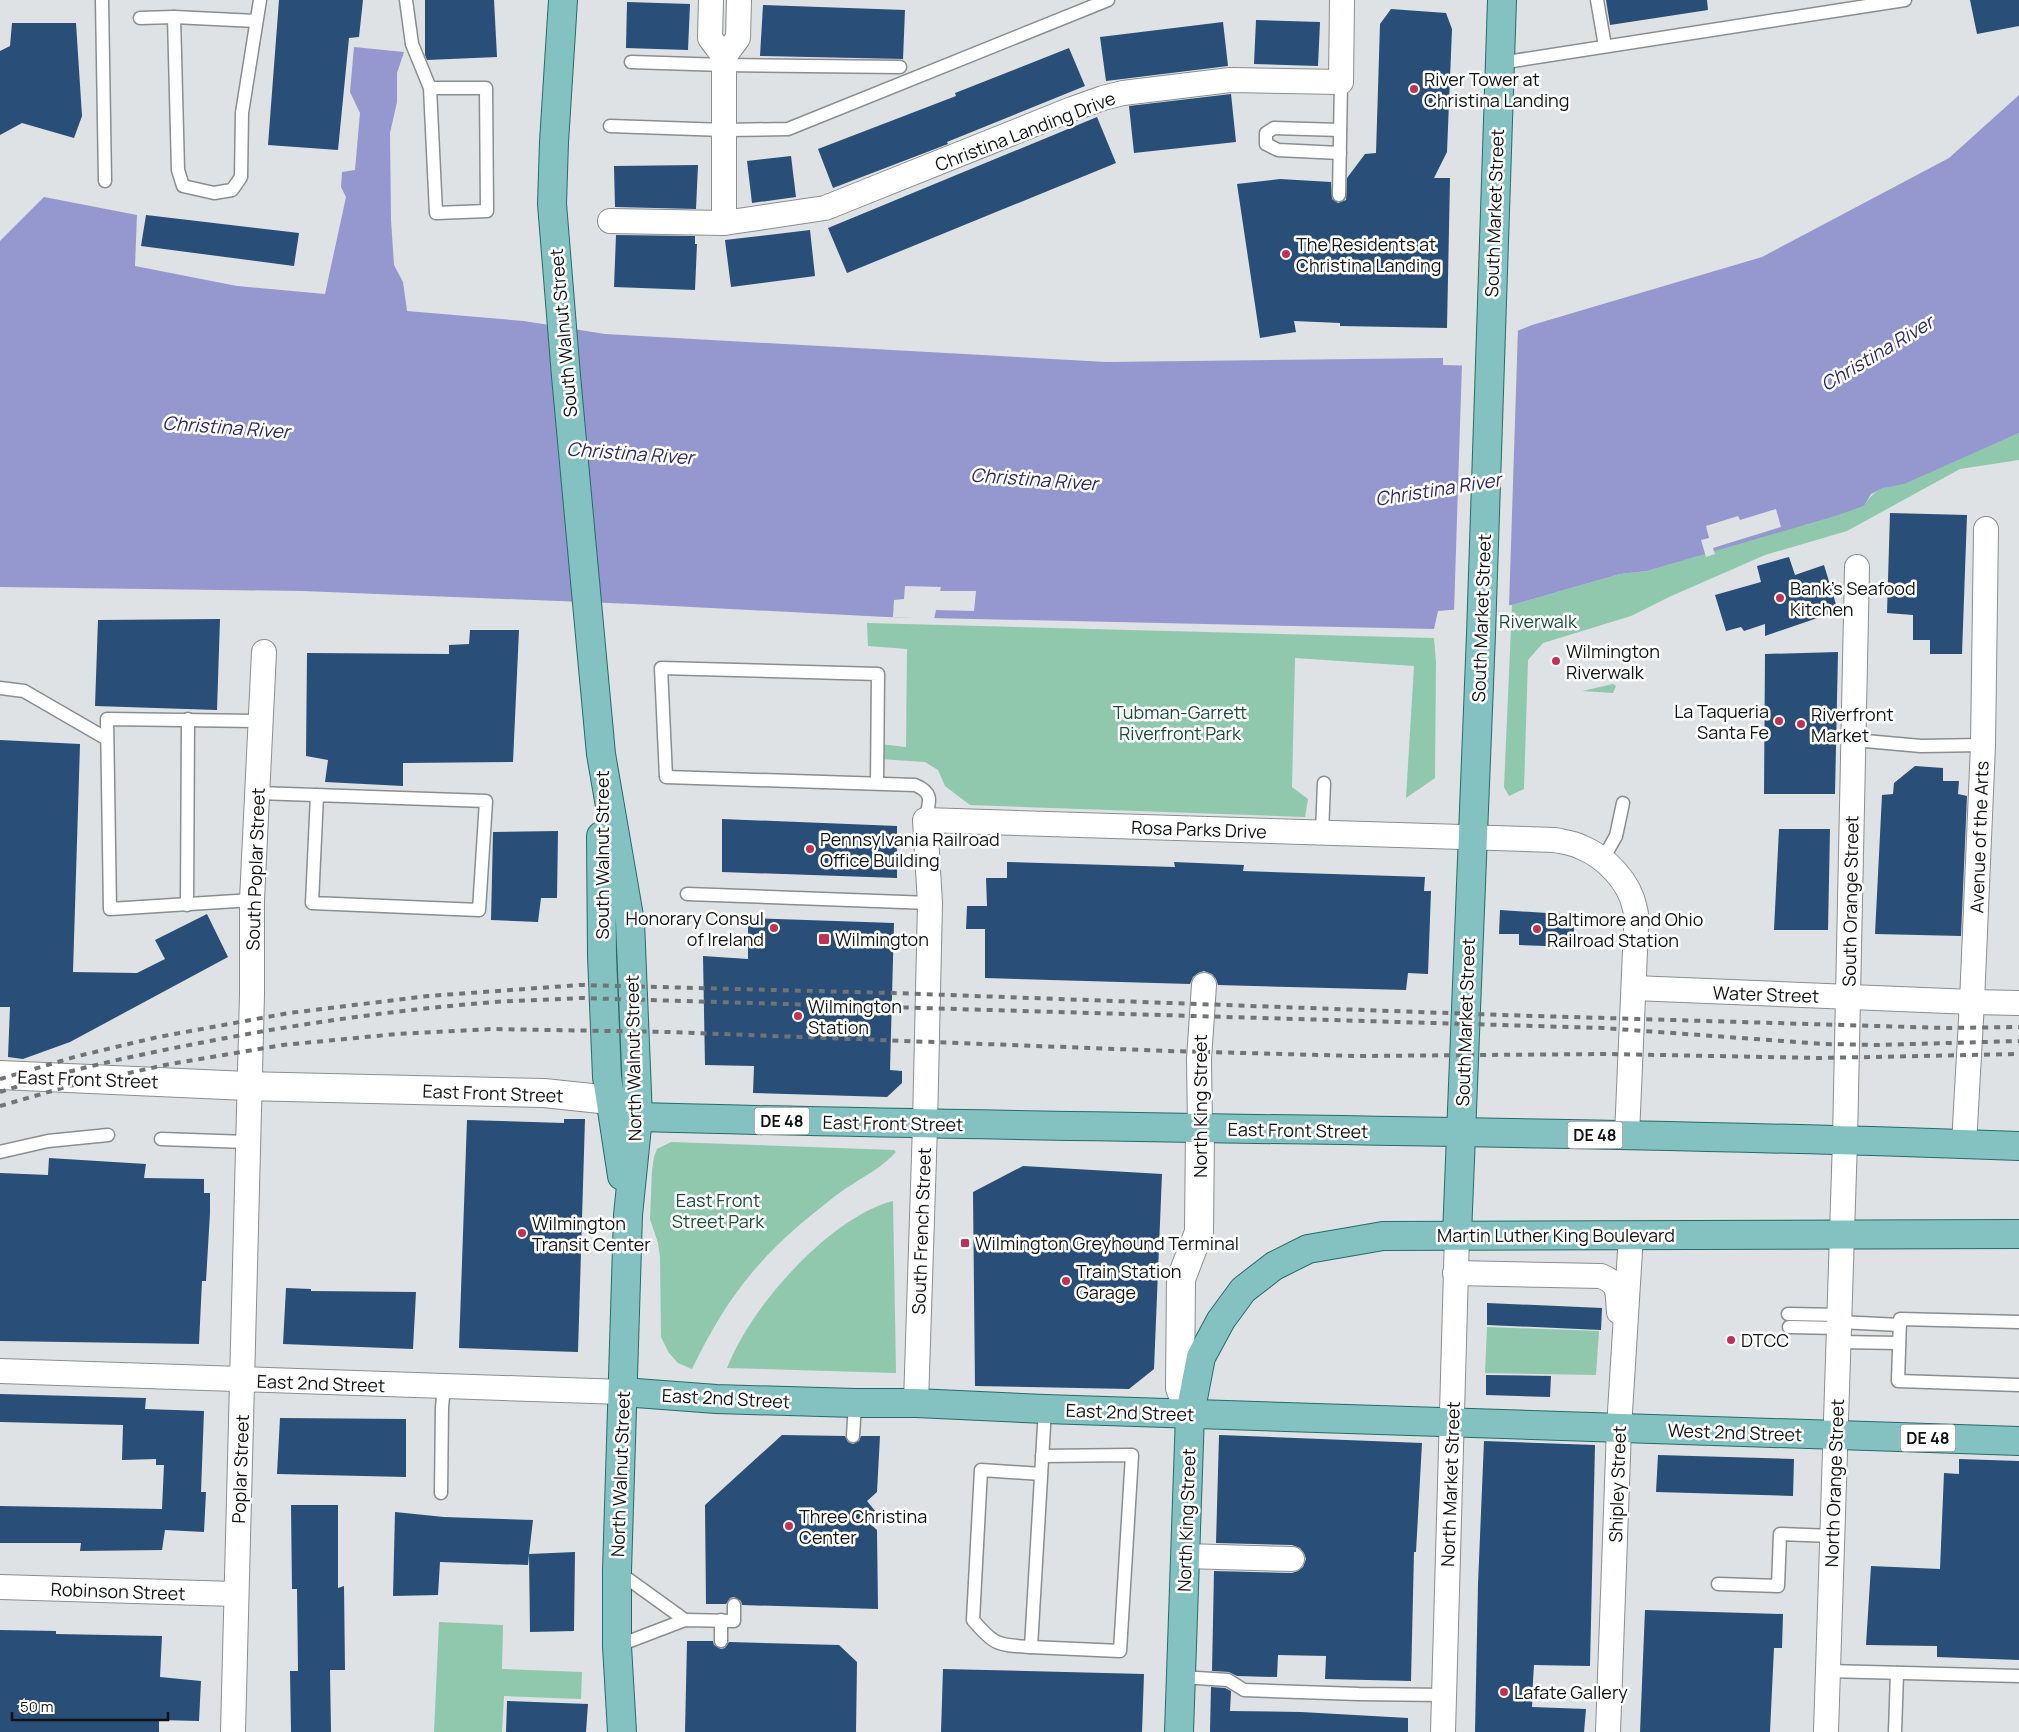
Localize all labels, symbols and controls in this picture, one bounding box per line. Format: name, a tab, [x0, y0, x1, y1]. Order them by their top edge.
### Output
place label: River Tower at Christina Landing	[1424, 67, 1569, 112]
marker: River Tower at Christina Landing	[1408, 83, 1420, 95]
street label: Christina Landing Drive	[931, 86, 1119, 176]
street label: South Market Street	[1479, 128, 1509, 298]
place label: The Residents at Christina Landing	[1296, 232, 1441, 277]
street label: South Walnut Street	[544, 248, 582, 418]
marker: The Residents at Christina Landing	[1280, 248, 1292, 260]
water label: Christina River	[1816, 308, 1940, 397]
water label: Christina River	[162, 410, 293, 445]
water label: Christina River	[566, 436, 697, 471]
water label: Christina River	[970, 462, 1101, 497]
water label: Christina River	[1373, 466, 1505, 512]
street label: South Market Street	[1466, 533, 1496, 703]
place label: Bank’s Seafood Kitchen	[1790, 576, 1916, 621]
marker: Bank’s Seafood Kitchen	[1774, 592, 1786, 604]
park label: Riverwalk	[1499, 609, 1578, 633]
place label: Wilmington Riverwalk	[1566, 639, 1660, 684]
marker: Wilmington Riverwalk	[1550, 655, 1562, 667]
place label: La Taqueria Santa Fe	[1674, 699, 1769, 744]
park label: Tubman-Garrett Riverfront Park	[1113, 700, 1247, 745]
place label: Riverfront Market	[1811, 702, 1894, 747]
marker: La Taqueria Santa Fe	[1773, 715, 1785, 727]
marker: Riverfront Market	[1795, 718, 1807, 730]
street label: Avenue of the Arts	[1964, 760, 1994, 914]
street label: South Walnut Street	[590, 770, 614, 940]
street label: South Poplar Street	[240, 787, 270, 951]
street label: Rosa Parks Drive	[1131, 815, 1267, 843]
street label: South Orange Street	[1837, 815, 1863, 987]
place label: Pennsylvania Railroad Office Building	[820, 827, 1000, 872]
marker: Pennsylvania Railroad Office Building	[804, 843, 816, 855]
place label: Honorary Consul of Ireland	[626, 906, 764, 951]
place label: Baltimore and Ohio Railroad Station	[1547, 907, 1703, 952]
marker: Honorary Consul of Ireland	[768, 922, 780, 934]
marker: Baltimore and Ohio Railroad Station	[1531, 923, 1543, 935]
place label: Wilmington	[835, 927, 929, 951]
marker: Wilmington	[817, 932, 831, 946]
street label: South Market Street	[1450, 937, 1480, 1107]
street label: North Walnut Street	[620, 975, 646, 1141]
street label: Water Street	[1712, 980, 1820, 1008]
place label: Wilmington Station	[808, 994, 902, 1039]
marker: Wilmington Station	[792, 1010, 804, 1022]
street label: North King Street	[1188, 1034, 1212, 1178]
street label: East Front Street	[17, 1065, 159, 1093]
street label: East Front Street	[422, 1079, 564, 1107]
road number: DE 48	[754, 1108, 810, 1134]
street label: East Front Street	[822, 1110, 964, 1136]
street label: East Front Street	[1227, 1117, 1369, 1143]
road number: DE 48	[1568, 1122, 1622, 1148]
street label: South French Street	[906, 1147, 936, 1315]
park label: East Front Street Park	[672, 1188, 765, 1233]
place label: Wilmington Transit Center	[532, 1211, 651, 1256]
street label: Martin Luther King Boulevard	[1437, 1223, 1675, 1247]
marker: Wilmington Transit Center	[516, 1227, 528, 1239]
place label: Wilmington Greyhound Terminal	[975, 1231, 1239, 1255]
marker: Wilmington Greyhound Terminal	[959, 1237, 971, 1249]
place label: Train Station Garage	[1076, 1259, 1182, 1304]
marker: Train Station Garage	[1060, 1275, 1072, 1287]
place label: DTCC	[1741, 1328, 1789, 1352]
marker: DTCC	[1725, 1334, 1737, 1346]
street label: East 2nd Street	[256, 1369, 386, 1397]
street label: East 2nd Street	[661, 1383, 791, 1413]
street label: North Walnut Street	[605, 1391, 635, 1557]
street label: East 2nd Street	[1065, 1398, 1195, 1426]
street label: North Orange Street	[1819, 1398, 1849, 1568]
street label: North Market Street	[1435, 1401, 1465, 1567]
street label: Poplar Street	[226, 1414, 254, 1524]
street label: West 2nd Street	[1667, 1418, 1803, 1446]
street label: Shipley Street	[1603, 1425, 1631, 1543]
road number: DE 48	[1900, 1425, 1956, 1452]
street label: North King Street	[1172, 1448, 1200, 1592]
place label: Three Christina Center	[799, 1504, 927, 1549]
marker: Three Christina Center	[783, 1520, 795, 1532]
street label: Robinson Street	[50, 1577, 186, 1605]
place label: Lafate Gallery	[1514, 1680, 1628, 1704]
marker: Lafate Gallery	[1498, 1686, 1510, 1698]
scale bar	[12, 1690, 169, 1722]
text: 50 m	[20, 1696, 54, 1717]

